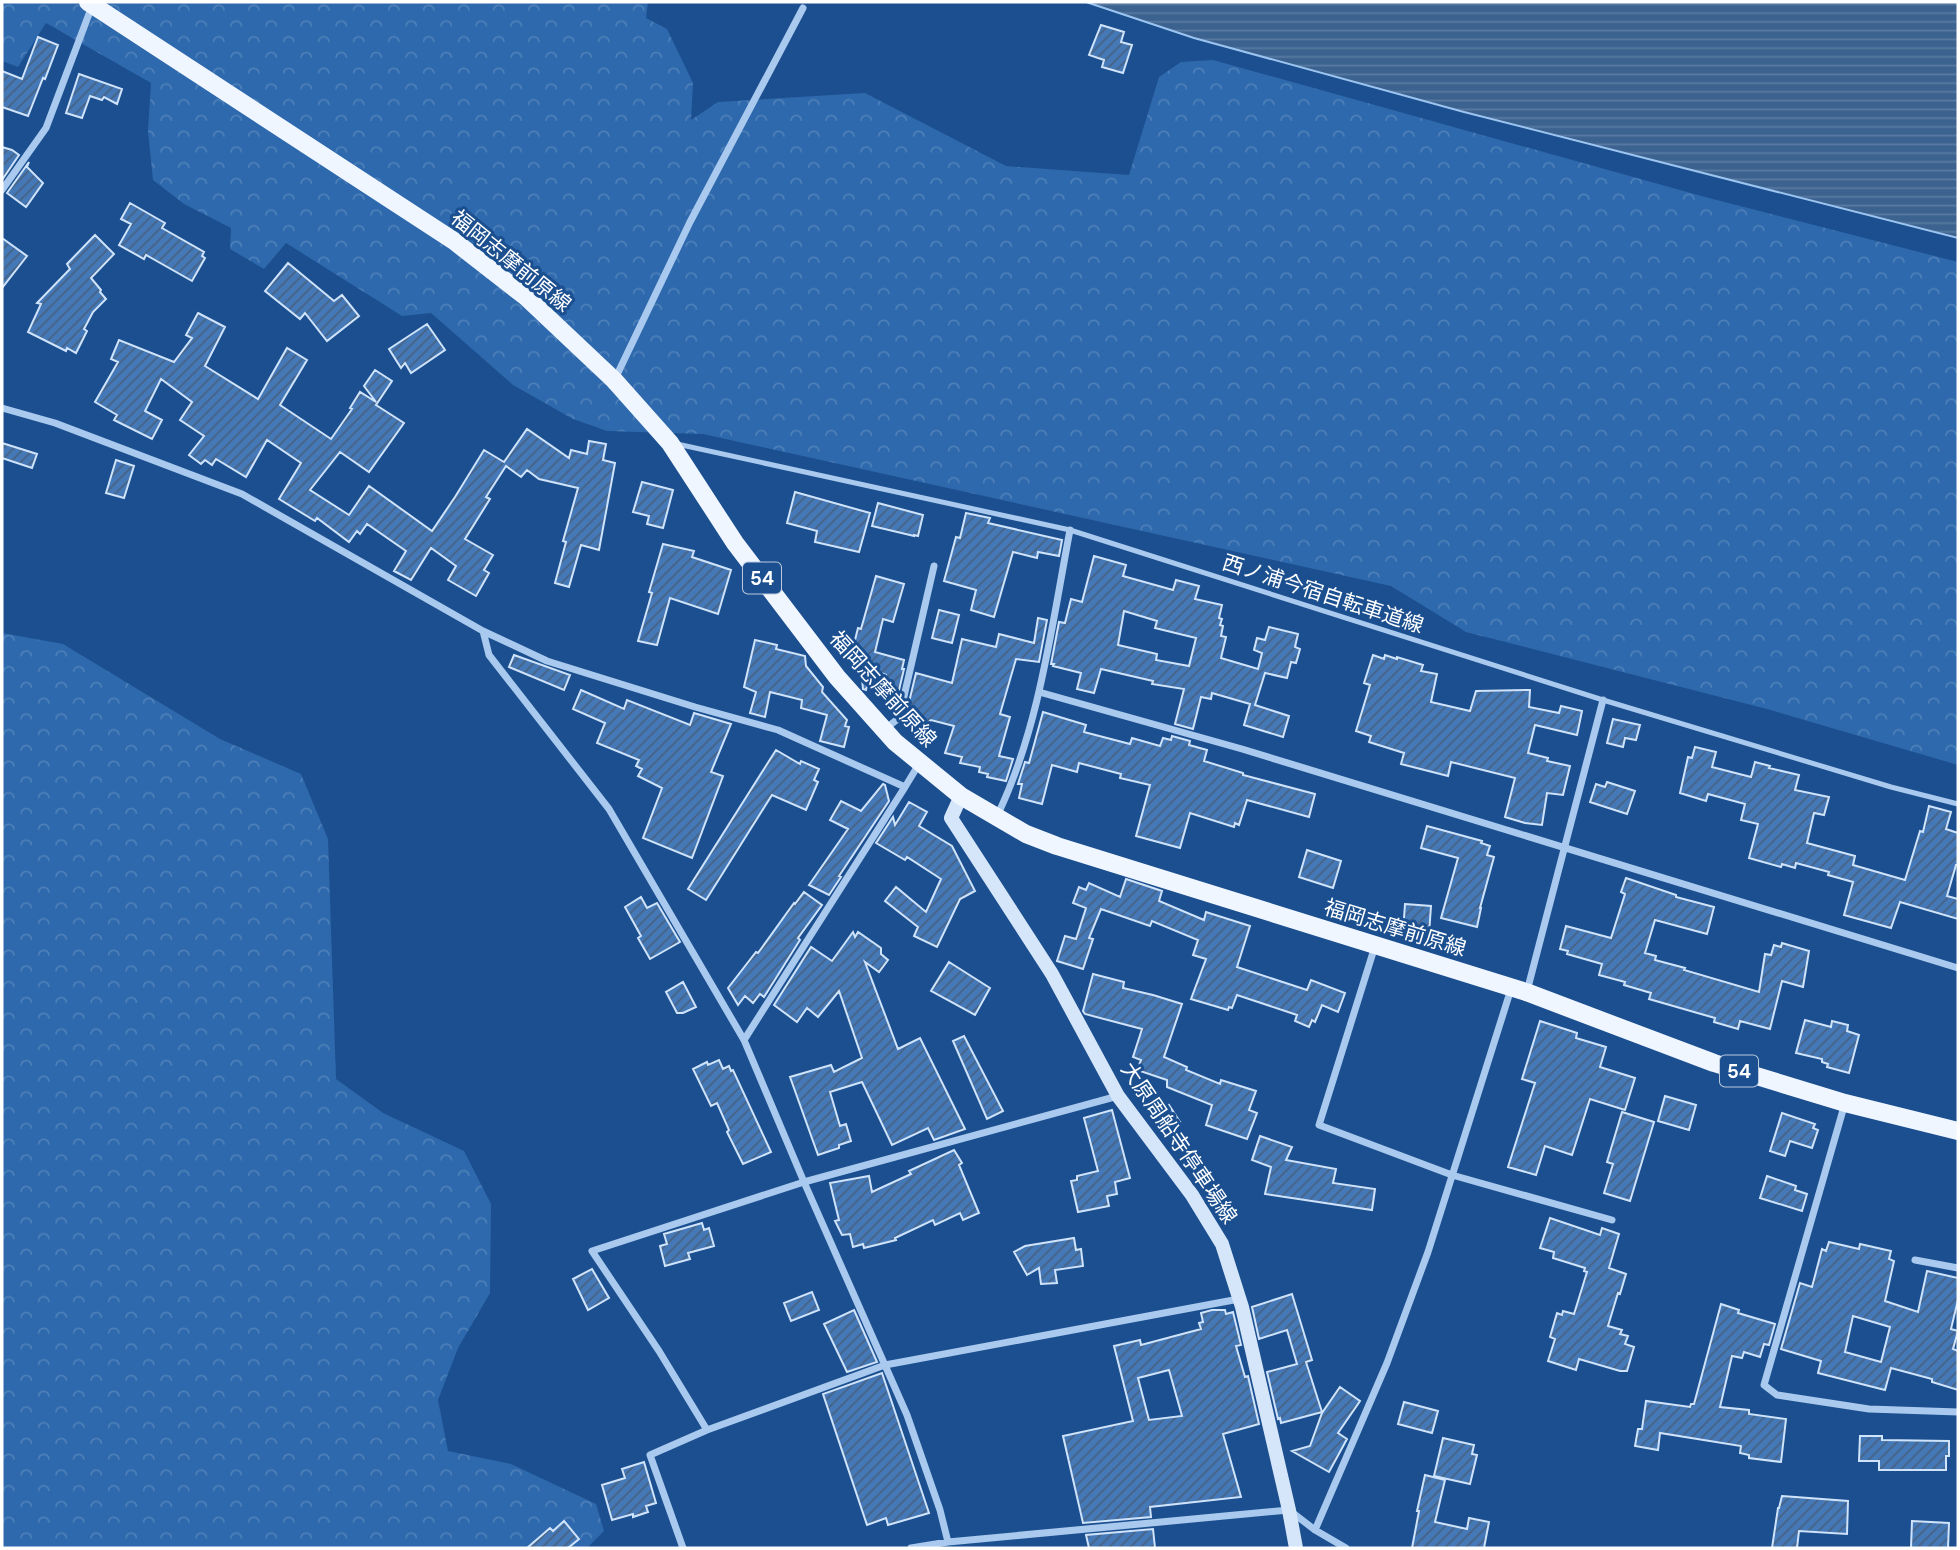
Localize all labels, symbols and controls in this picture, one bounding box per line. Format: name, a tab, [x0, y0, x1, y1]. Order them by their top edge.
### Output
street label: 福岡志摩前原線	[445, 204, 577, 318]
street label: 西ノ浦今宿自転車道線	[1219, 548, 1427, 640]
road number: 54	[743, 562, 781, 594]
street label: 福岡志摩前原線	[823, 625, 943, 753]
street label: 福岡志摩前原線	[1321, 893, 1469, 963]
road number: 54	[1720, 1056, 1758, 1086]
street label: 大原周船寺停車場線	[1115, 1057, 1243, 1229]

